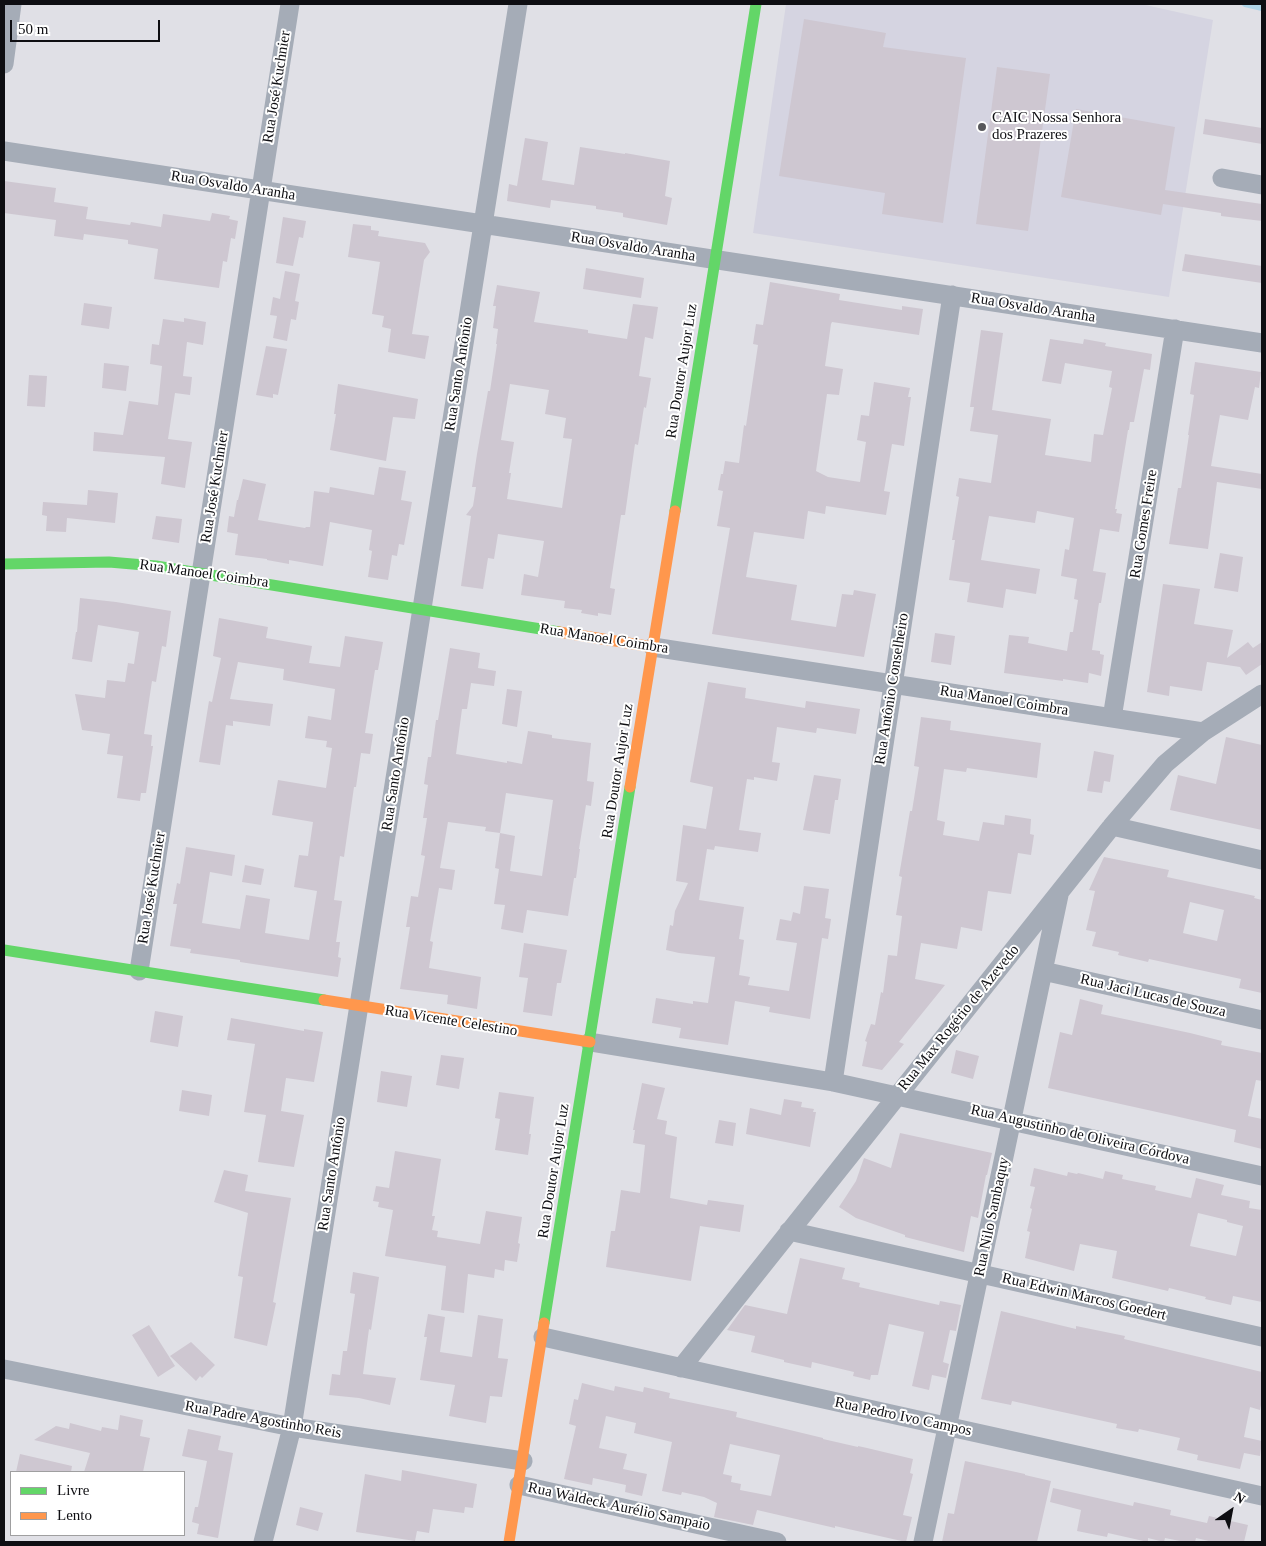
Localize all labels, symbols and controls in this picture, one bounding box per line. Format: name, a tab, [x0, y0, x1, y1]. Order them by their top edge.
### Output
scale bar	[12, 10, 162, 42]
text: 50 m	[18, 21, 48, 37]
street label: Rua José Kuchnier	[259, 30, 295, 144]
place label: CAIC Nossa Senhora dos Prazeres	[992, 109, 1121, 144]
marker: CAIC Nossa Senhora dos Prazeres	[976, 121, 988, 133]
street label: Rua Osvaldo Aranha	[169, 167, 297, 205]
street label: Rua Osvaldo Aranha	[569, 228, 697, 266]
street label: Rua Osvaldo Aranha	[969, 289, 1097, 327]
street label: Rua Doutor Aujor Luz	[662, 302, 702, 440]
street label: Rua Santo Antônio	[441, 316, 477, 432]
street label: Rua José Kuchnier	[197, 430, 233, 544]
street label: Rua Gomes Freire	[1127, 468, 1161, 580]
street label: Rua Manoel Coimbra	[138, 556, 270, 592]
street label: Rua Antônio Conselheiro	[871, 612, 913, 766]
street label: Rua Manoel Coimbra	[538, 620, 670, 658]
street label: Rua Manoel Coimbra	[938, 682, 1070, 720]
street label: Rua Doutor Aujor Luz	[598, 702, 638, 840]
street label: Rua Santo Antônio	[378, 716, 414, 832]
street label: Rua José Kuchnier	[134, 831, 170, 945]
street label: Rua Max Rogério de Azevedo	[895, 941, 1023, 1095]
street label: Rua Jaci Lucas de Souza	[1078, 970, 1228, 1022]
street label: Rua Vicente Celestino	[383, 1002, 519, 1040]
street label: Rua Augustinho de Oliveira Córdova	[969, 1101, 1191, 1169]
street label: Rua Doutor Aujor Luz	[534, 1102, 574, 1240]
street label: Rua Santo Antônio	[314, 1116, 350, 1232]
street label: Rua Nilo Sambaquy	[971, 1156, 1013, 1278]
street label: Rua Edwin Marcos Goedert	[1000, 1269, 1168, 1325]
street label: Rua Pedro Ivo Campos	[833, 1394, 973, 1440]
street label: Rua Padre Agostinho Reis	[183, 1397, 343, 1443]
legend	[10, 1471, 185, 1536]
street label: Rua Waldeck Aurélio Sampaio	[526, 1479, 712, 1535]
text: Livre	[57, 1482, 89, 1498]
north arrow	[1206, 1486, 1256, 1536]
text: N	[1231, 1489, 1248, 1507]
text: Lento	[57, 1507, 92, 1523]

